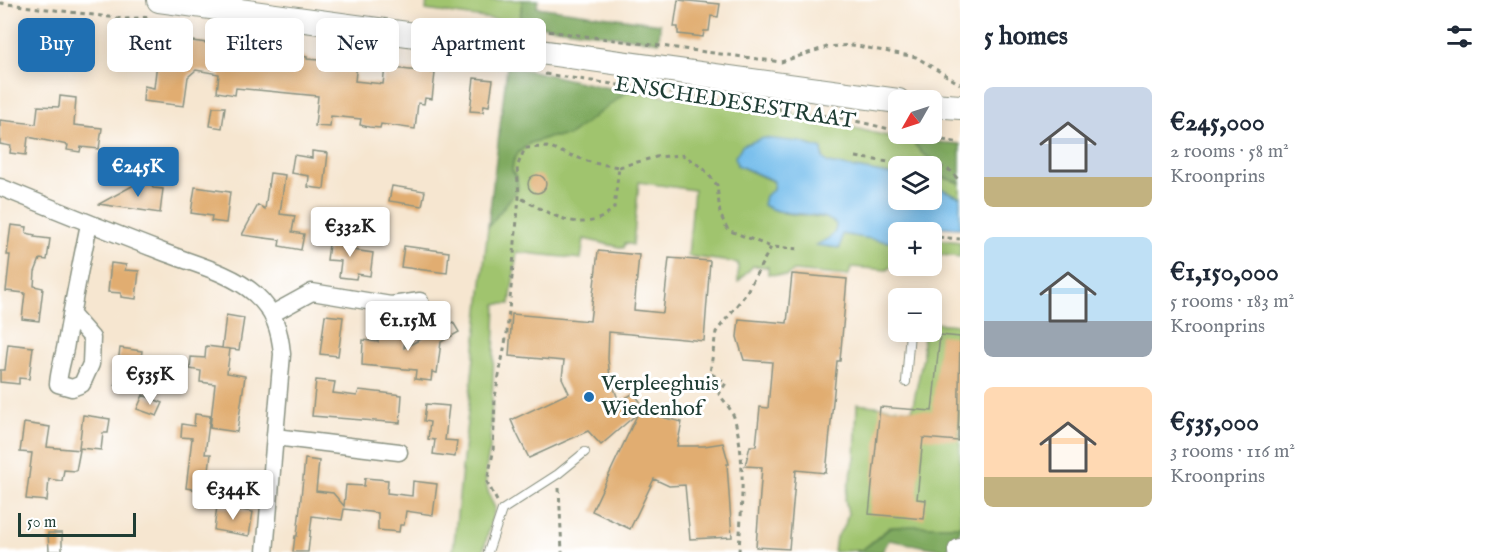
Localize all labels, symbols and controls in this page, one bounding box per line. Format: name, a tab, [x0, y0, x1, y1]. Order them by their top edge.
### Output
chip: Buy	[18, 18, 95, 72]
chip: Rent	[107, 18, 193, 72]
chip: Filters	[205, 18, 304, 72]
chip: New	[316, 18, 399, 72]
chip: Apartment	[411, 18, 546, 72]
text: 5 homes	[984, 20, 1068, 53]
icon: filters	[1443, 20, 1476, 53]
street label: ENSCHEDESESTRAAT	[613, 70, 857, 136]
north arrow	[888, 90, 942, 144]
map controls	[888, 90, 942, 342]
text: €245,000	[1170, 106, 1265, 139]
icon: home	[1032, 111, 1104, 183]
text: 2 rooms · 58 m²	[1170, 139, 1289, 164]
pin: €245K	[96, 147, 180, 198]
text: €245K	[112, 154, 164, 179]
button: layers	[888, 156, 942, 210]
text: Kroonprins	[1170, 164, 1265, 189]
pin: €332K	[308, 207, 392, 258]
text: €332K	[325, 214, 375, 239]
button: +	[888, 222, 942, 276]
text: €1,150,000	[1170, 256, 1279, 289]
icon: home	[1032, 261, 1104, 333]
button: −	[888, 288, 942, 342]
text: 5 rooms · 183 m²	[1170, 289, 1294, 314]
pin: €1.15M	[359, 301, 457, 352]
text: €1.15M	[380, 308, 436, 333]
text: Kroonprins	[1170, 314, 1265, 339]
pin: €535K	[108, 355, 192, 406]
text: €535K	[126, 362, 174, 387]
place label: Verpleeghuis Wiedenhof	[600, 370, 719, 423]
marker: Verpleeghuis Wiedenhof	[582, 390, 596, 404]
text: €535,000	[1170, 406, 1259, 439]
icon: home	[1032, 411, 1104, 483]
text: 3 rooms · 116 m²	[1170, 439, 1295, 464]
text: Kroonprins	[1170, 464, 1265, 489]
pin: €344K	[191, 470, 275, 521]
text: €344K	[206, 477, 260, 502]
scale bar	[18, 510, 136, 538]
text: 50 m	[27, 513, 56, 533]

